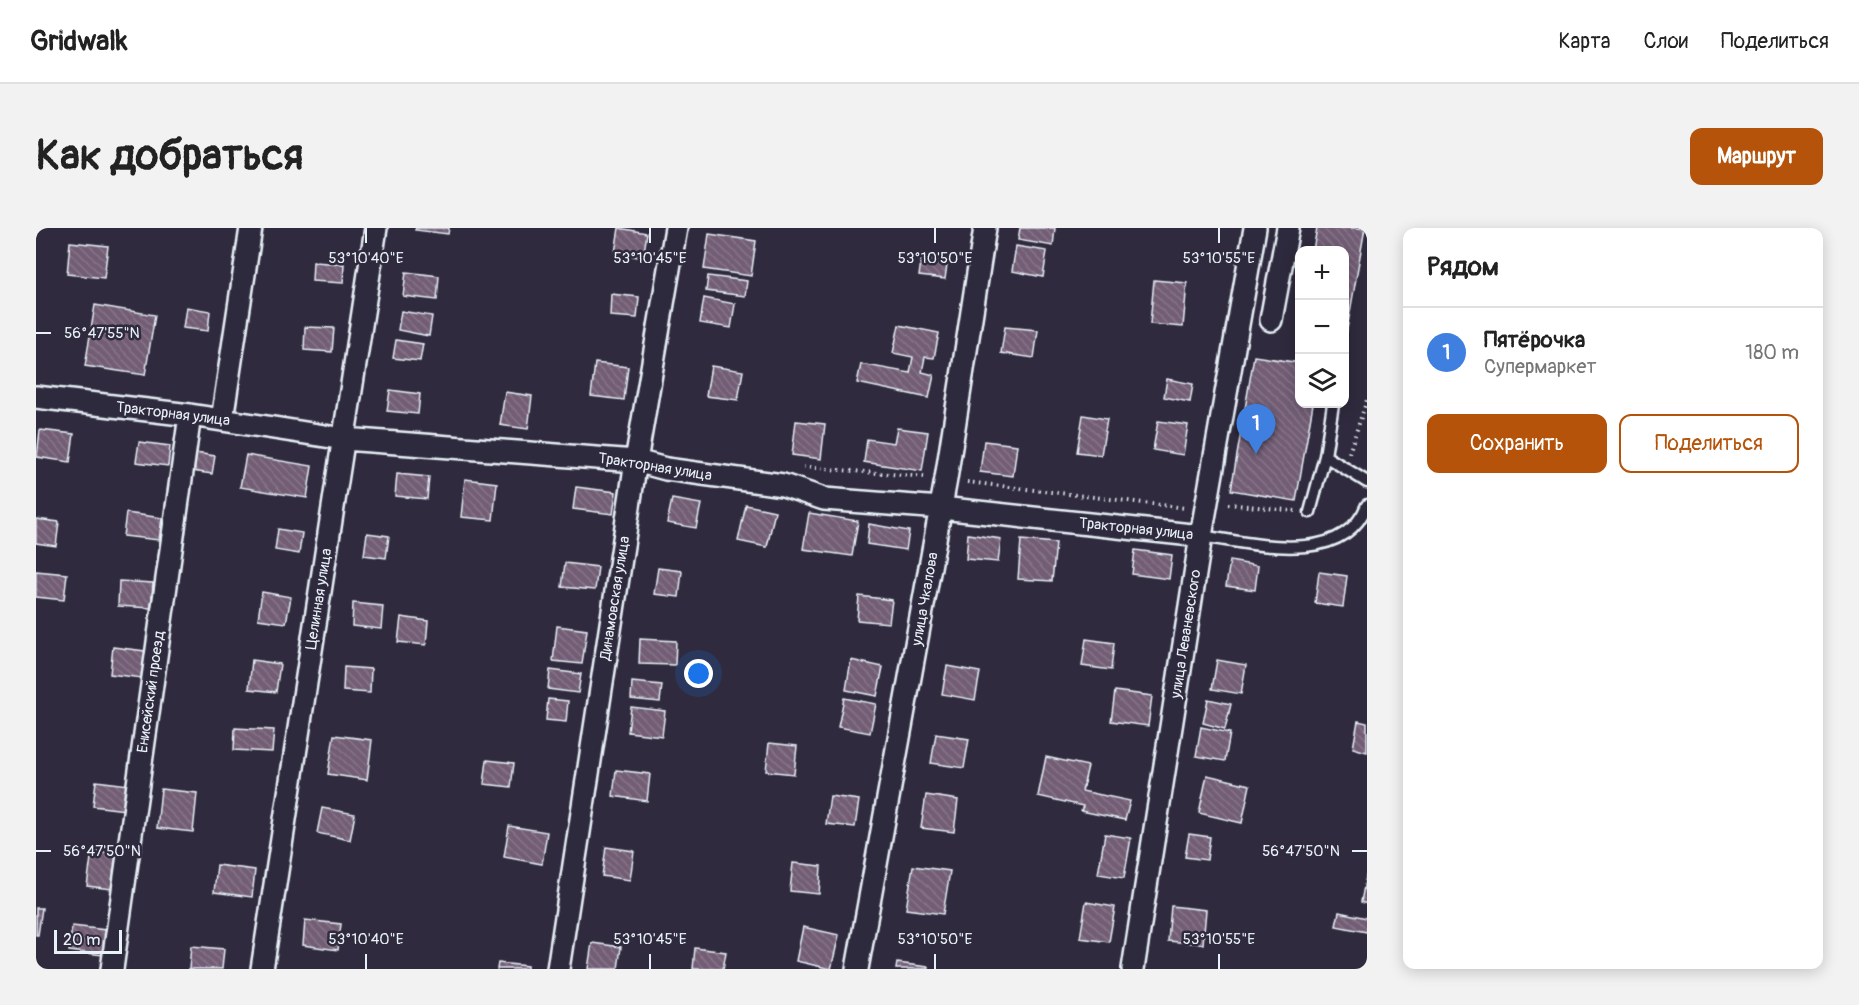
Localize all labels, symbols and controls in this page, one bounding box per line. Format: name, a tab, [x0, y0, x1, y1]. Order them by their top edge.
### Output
text: Gridwalk	[30, 24, 128, 59]
text: Карта	[1558, 28, 1610, 55]
text: Слои	[1643, 28, 1688, 55]
text: Поделиться	[1721, 28, 1829, 55]
button: Маршрут	[1690, 128, 1823, 185]
text: Как добраться	[36, 130, 303, 182]
map controls	[1295, 246, 1349, 408]
button: +	[1295, 246, 1349, 300]
text: 53°10'40"E	[329, 249, 404, 268]
text: 53°10'45"E	[614, 249, 687, 268]
text: 53°10'50"E	[898, 249, 972, 268]
text: 53°10'55"E	[1183, 249, 1255, 268]
text: Рядом	[1427, 251, 1499, 283]
button: −	[1295, 300, 1349, 354]
text: 56°47'55"N	[64, 324, 140, 343]
text: Пятёрочка	[1484, 326, 1585, 354]
text: 1	[1443, 340, 1450, 365]
text: 180 m	[1745, 340, 1799, 365]
button: layers	[1295, 354, 1349, 408]
text: Супермаркет	[1484, 354, 1596, 379]
street label: Тракторная улица	[115, 398, 231, 430]
pin: 1	[1236, 404, 1276, 454]
button: Сохранить	[1427, 414, 1607, 473]
button: Поделиться	[1619, 414, 1799, 473]
street label: Тракторная улица	[597, 449, 713, 485]
street label: Тракторная улица	[1078, 514, 1194, 544]
street label: Динамовская улица	[596, 535, 634, 662]
street label: Целинная улица	[302, 547, 336, 651]
street label: улица Чкалова	[907, 551, 943, 648]
street label: улица Леваневского	[1166, 568, 1206, 701]
street label: Енисейский проезд	[133, 630, 169, 754]
your location	[684, 659, 713, 688]
text: 56°47'50"N	[63, 842, 141, 861]
text: 56°47'50"N	[1262, 842, 1340, 861]
scale bar	[54, 927, 122, 954]
text: 20 m	[63, 930, 101, 950]
text: 53°10'40"E	[329, 930, 404, 949]
text: 53°10'45"E	[614, 930, 687, 949]
text: 53°10'50"E	[898, 930, 972, 949]
text: 53°10'55"E	[1183, 930, 1255, 949]

